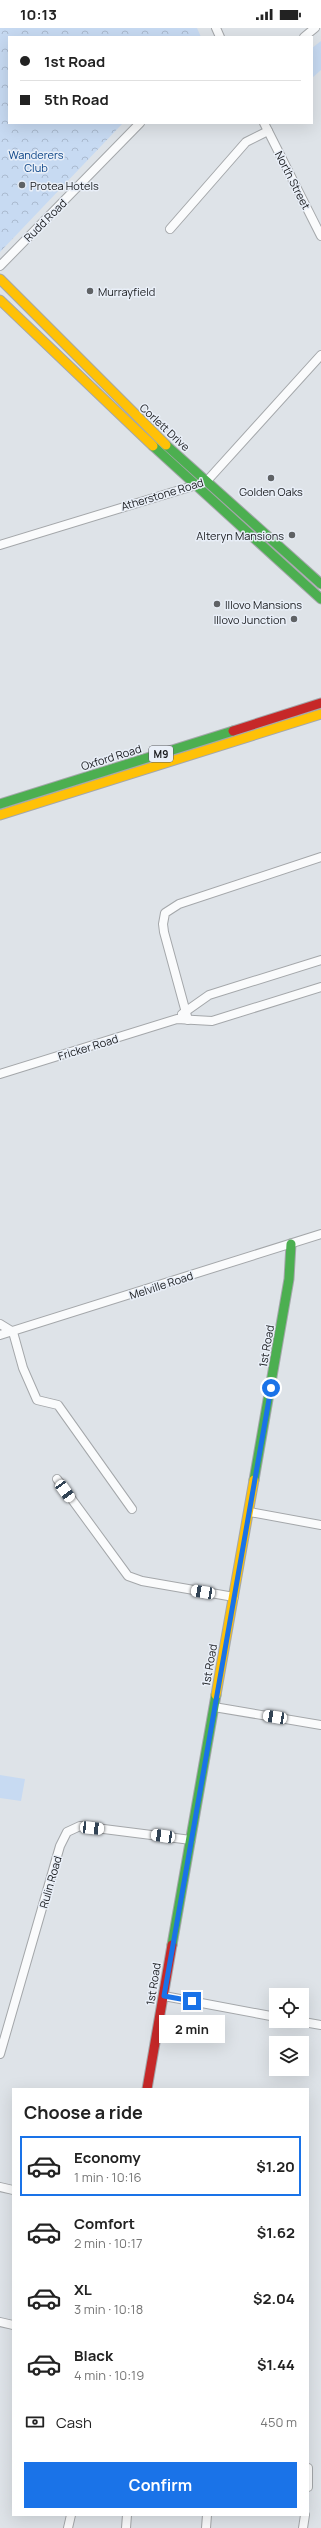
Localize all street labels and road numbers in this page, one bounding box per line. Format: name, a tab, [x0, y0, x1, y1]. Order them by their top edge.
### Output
street label: North Street	[272, 148, 314, 212]
street label: Rudd Road	[20, 195, 70, 245]
street label: Corlett Drive	[137, 400, 194, 454]
street label: Atherstone Road	[119, 474, 205, 514]
street label: Oxford Road	[79, 741, 143, 773]
road number: M9	[149, 746, 173, 762]
street label: Fricker Road	[56, 1031, 120, 1063]
street label: Melville Road	[127, 1268, 195, 1302]
street label: 1st Road	[255, 1324, 277, 1368]
street label: 1st Road	[198, 1643, 220, 1687]
street label: Rulin Road	[35, 1854, 65, 1910]
street label: 1st Road	[142, 1962, 164, 2006]

